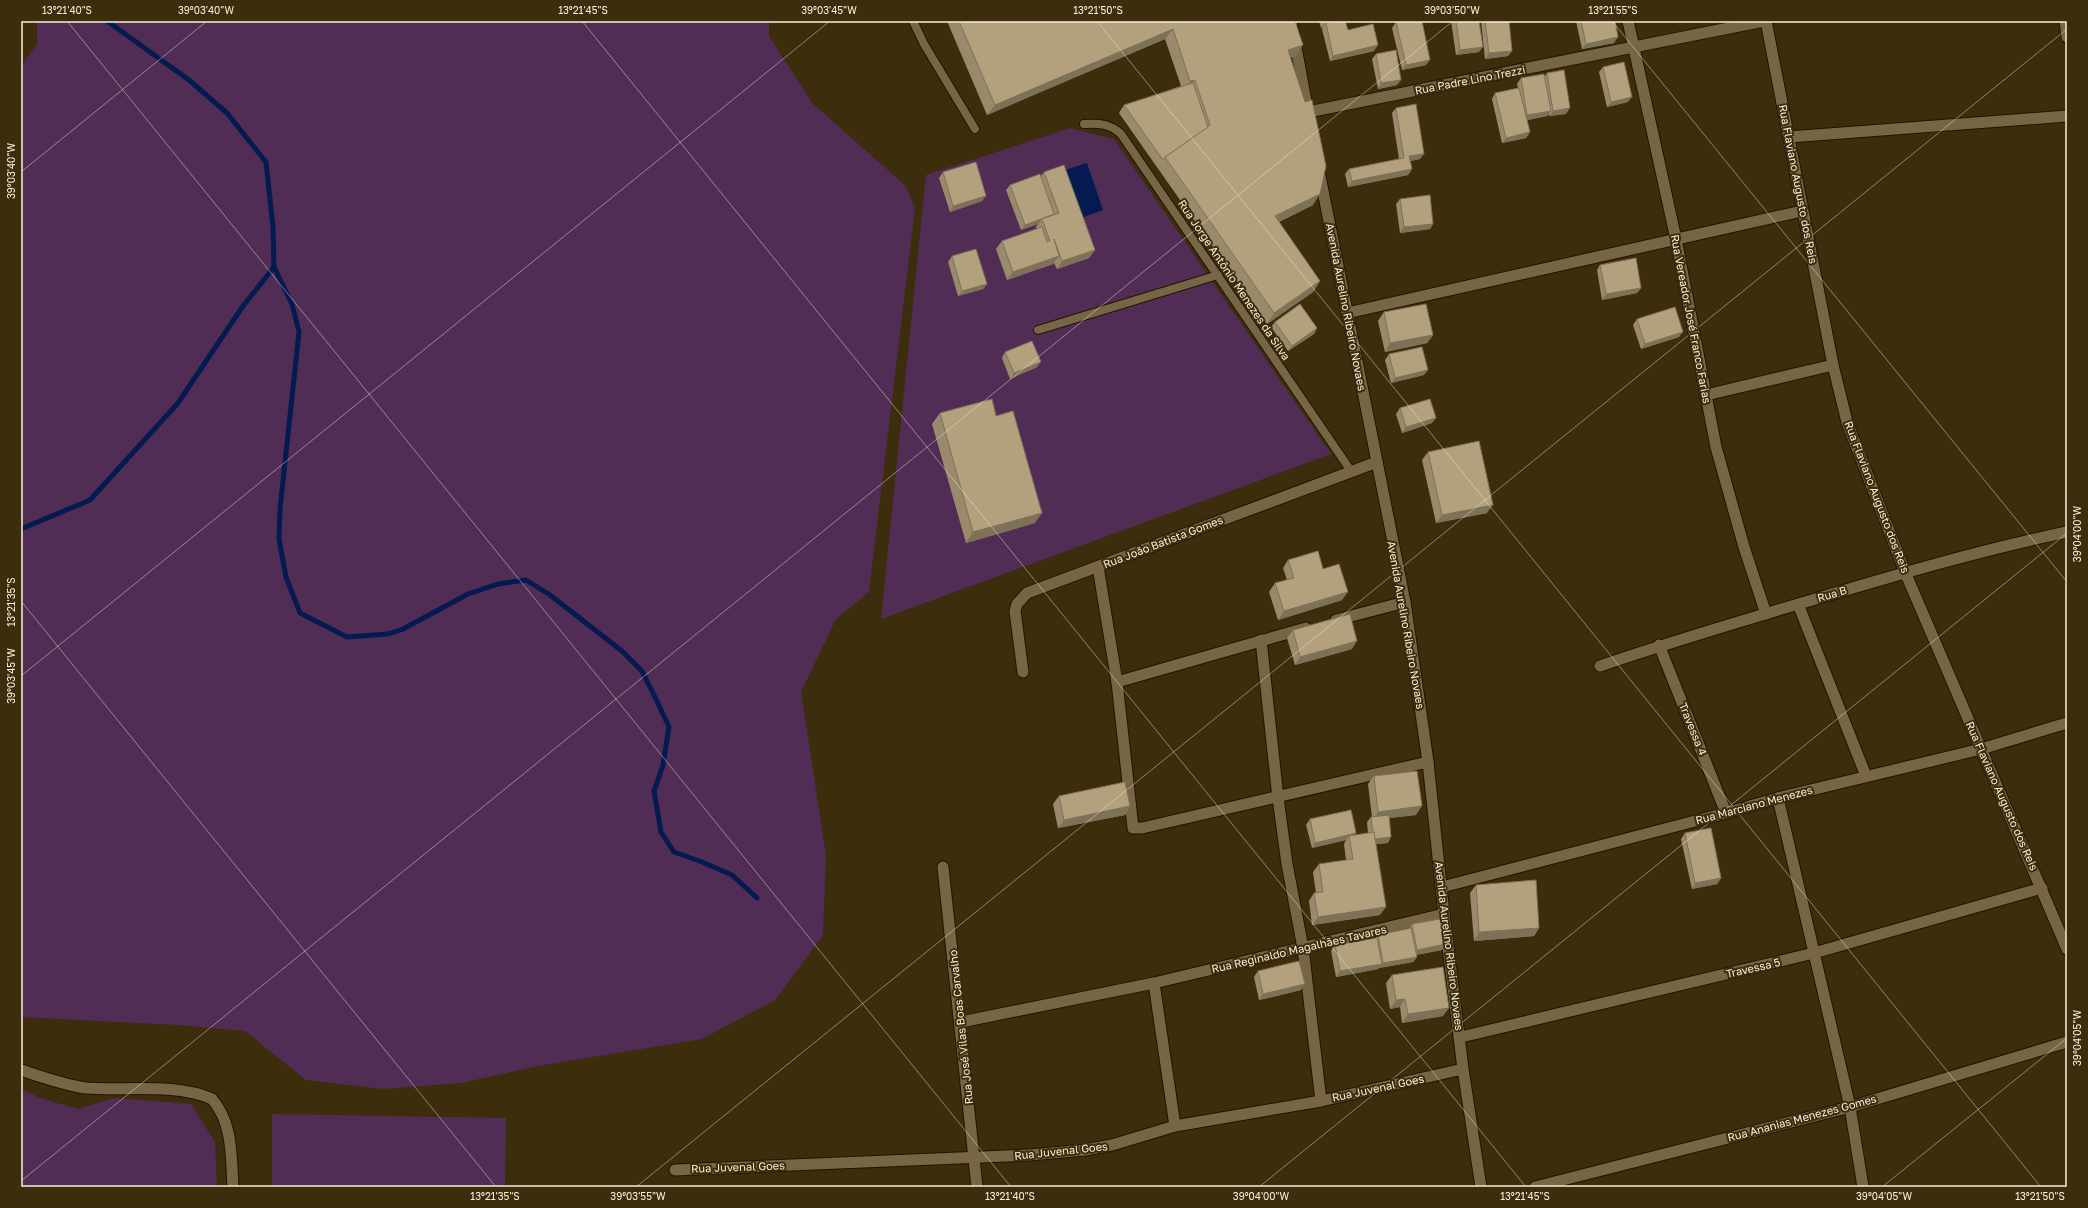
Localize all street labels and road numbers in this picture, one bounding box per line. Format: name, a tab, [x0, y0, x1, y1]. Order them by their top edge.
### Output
street label: Rua Padre Lino Trezzi	[1414, 62, 1526, 97]
street label: Rua Flaviano Augusto dos Reis	[1777, 103, 1820, 265]
street label: Rua Jorge Antônio Menezes da Silva	[1176, 197, 1293, 362]
street label: Avenida Aurelino Ribeiro Novaes	[1324, 222, 1369, 392]
street label: Rua Vereador José Franco Farias	[1669, 233, 1714, 405]
street label: Rua Flaviano Augusto dos Reis	[1842, 419, 1913, 575]
street label: Rua João Batista Gomes	[1101, 513, 1225, 570]
street label: Avenida Aurelino Ribeiro Novaes	[1385, 540, 1428, 710]
street label: Rua B	[1815, 583, 1848, 604]
street label: Travessa 4	[1677, 701, 1710, 757]
street label: Rua Flaviano Augusto dos Reis	[1964, 719, 2041, 872]
street label: Rua Marciano Menezes	[1694, 783, 1814, 826]
street label: Avenida Aurelino Ribeiro Novaes	[1433, 861, 1466, 1031]
street label: Rua Reginaldo Magalhães Tavares	[1210, 922, 1388, 975]
street label: Rua José Vilas Boas Carvalho	[946, 949, 975, 1105]
street label: Travessa 5	[1724, 955, 1781, 980]
street label: Rua Juvenal Goes	[1331, 1071, 1425, 1104]
street label: Rua Ananias Menezes Gomes	[1726, 1091, 1878, 1144]
street label: Rua Juvenal Goes	[1014, 1139, 1108, 1162]
street label: Rua Juvenal Goes	[691, 1158, 785, 1175]

